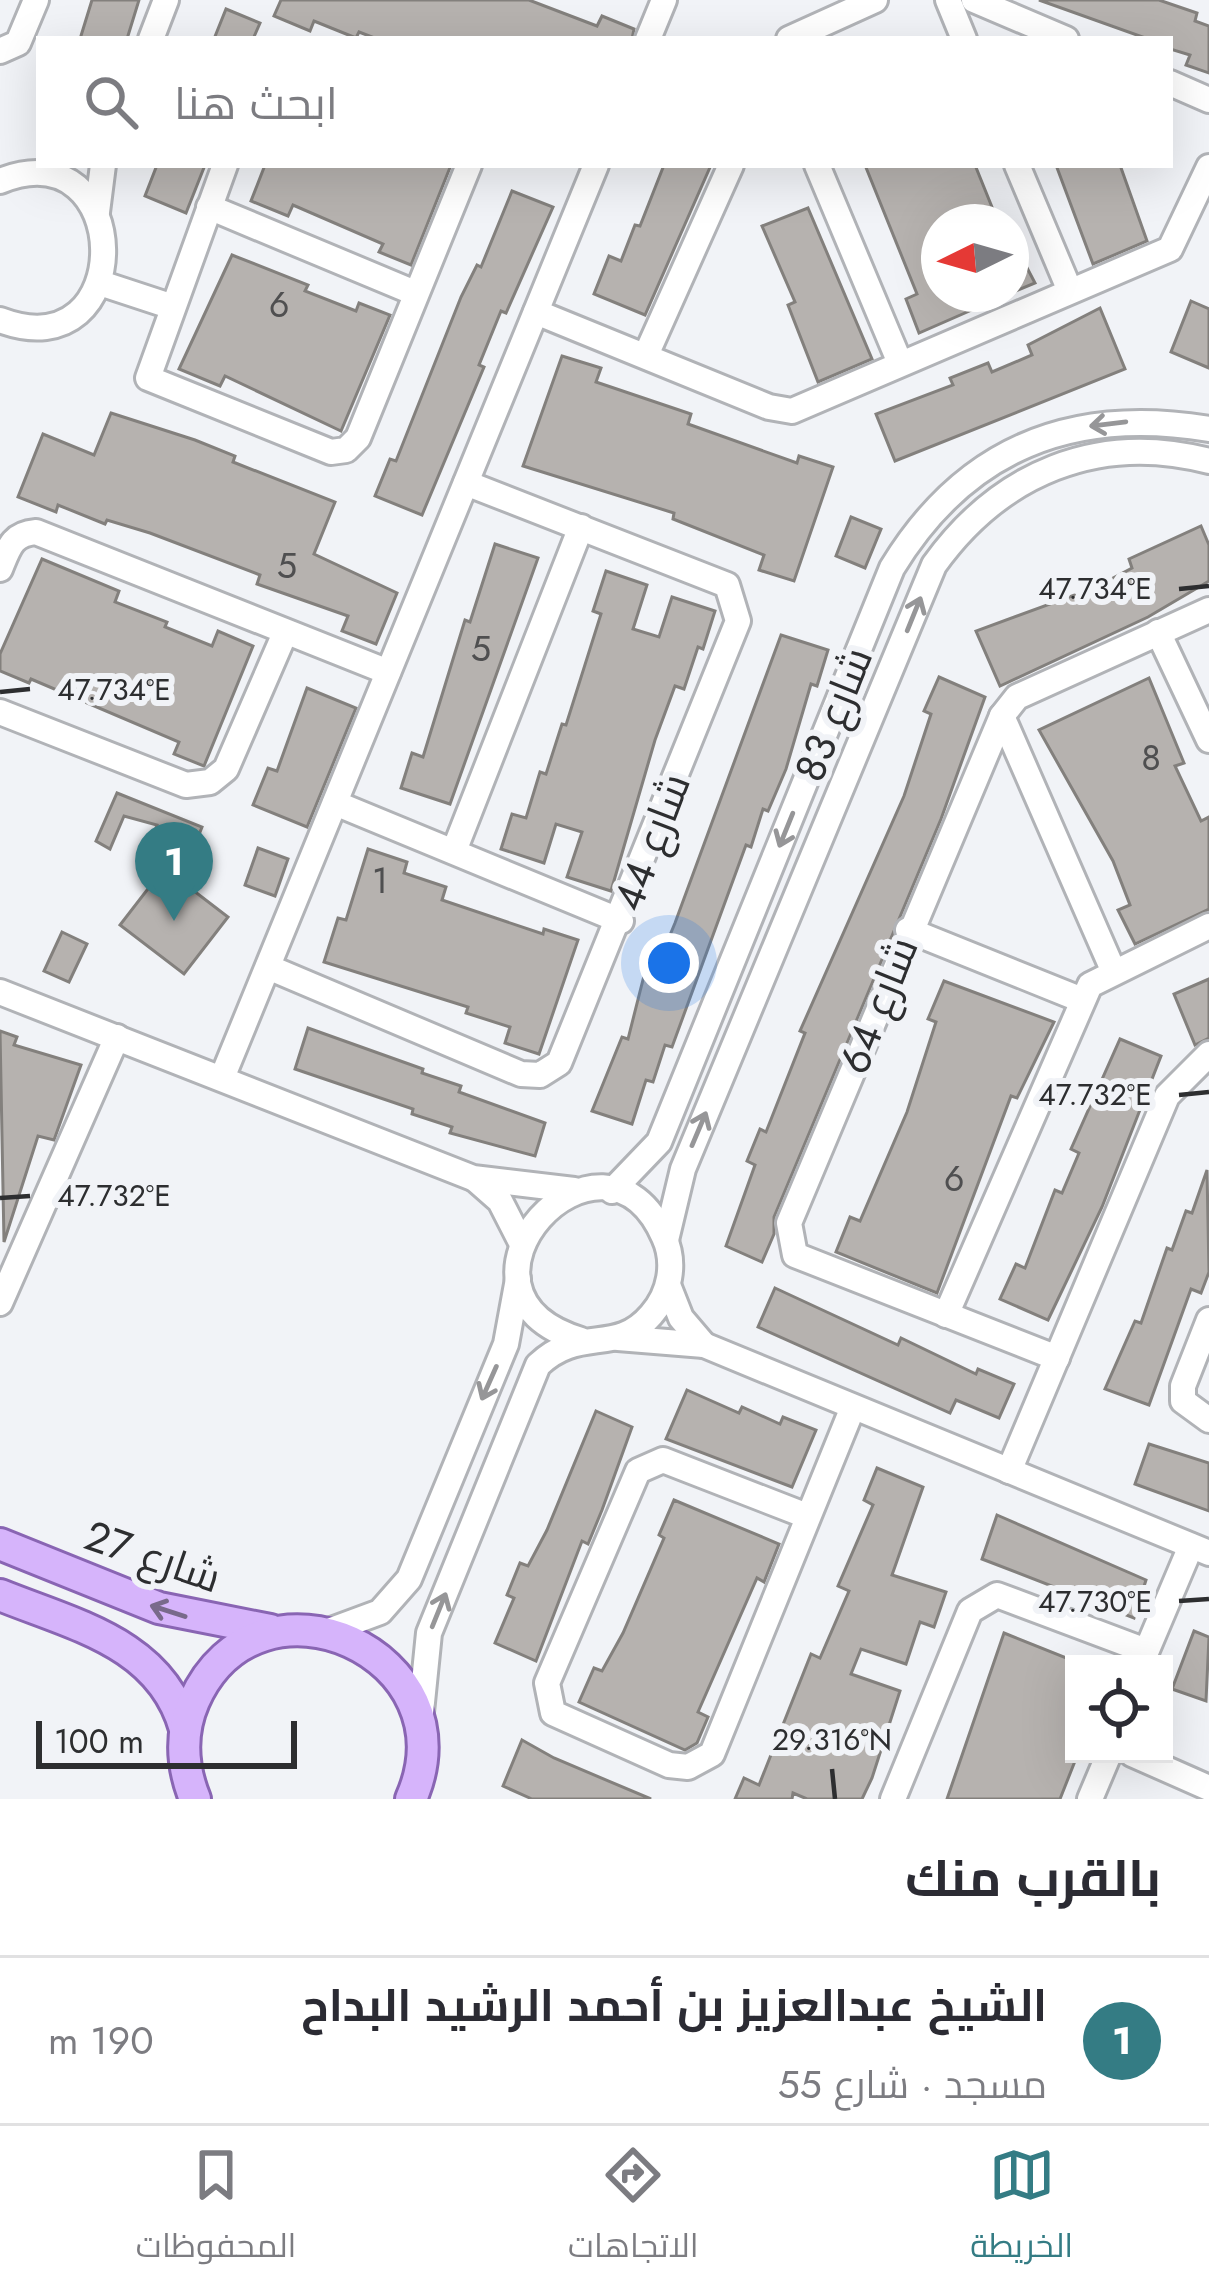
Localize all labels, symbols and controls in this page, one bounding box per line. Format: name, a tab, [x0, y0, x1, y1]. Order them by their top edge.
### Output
search box	[36, 36, 1173, 168]
icon: search	[78, 69, 144, 135]
text: ابحث هنا	[174, 71, 338, 136]
north arrow	[921, 204, 1029, 312]
house number: 6	[269, 278, 289, 330]
one-way arrow	[1090, 414, 1129, 436]
house number: 5	[277, 539, 297, 591]
text: 47.734°E	[1038, 567, 1152, 610]
one-way arrow	[905, 596, 927, 632]
house number: 5	[471, 622, 491, 674]
street label: شارع 83	[779, 638, 888, 790]
text: 47.734°E	[57, 668, 171, 711]
house number: 8	[1141, 731, 1161, 783]
street label: شارع 44	[597, 765, 706, 920]
one-way arrow	[774, 810, 795, 847]
pin: 1	[135, 822, 213, 921]
house number: 1	[372, 854, 388, 906]
street label: شارع 64	[823, 928, 933, 1083]
your location	[639, 933, 699, 993]
text: 47.732°E	[1038, 1073, 1152, 1116]
one-way arrow	[690, 1111, 712, 1147]
house number: 6	[944, 1152, 964, 1204]
text: 47.732°E	[57, 1174, 171, 1217]
one-way arrow	[476, 1364, 498, 1400]
street label: شارع 27	[77, 1505, 229, 1608]
text: 47.730°E	[1038, 1580, 1152, 1623]
one-way arrow	[430, 1592, 451, 1629]
one-way arrow	[150, 1598, 188, 1620]
map controls	[1065, 1655, 1173, 1763]
button: locate	[1065, 1655, 1173, 1763]
scale bar	[36, 1715, 297, 1768]
text: 100 m	[54, 1718, 144, 1765]
text: 29.316°N	[772, 1718, 892, 1761]
text: بالقرب منك	[905, 1841, 1161, 1915]
text: الشيخ عبدالعزيز بن أحمد الرشيد البداح	[301, 1973, 1047, 2038]
text: 190 m	[48, 2012, 154, 2069]
text: 1	[1112, 2012, 1132, 2069]
text: مسجد · شارع 55	[778, 2056, 1047, 2113]
tab: المحفوظات	[136, 2142, 296, 2276]
tab: الاتجاهات	[568, 2142, 699, 2276]
tab: الخريطة	[970, 2142, 1073, 2276]

